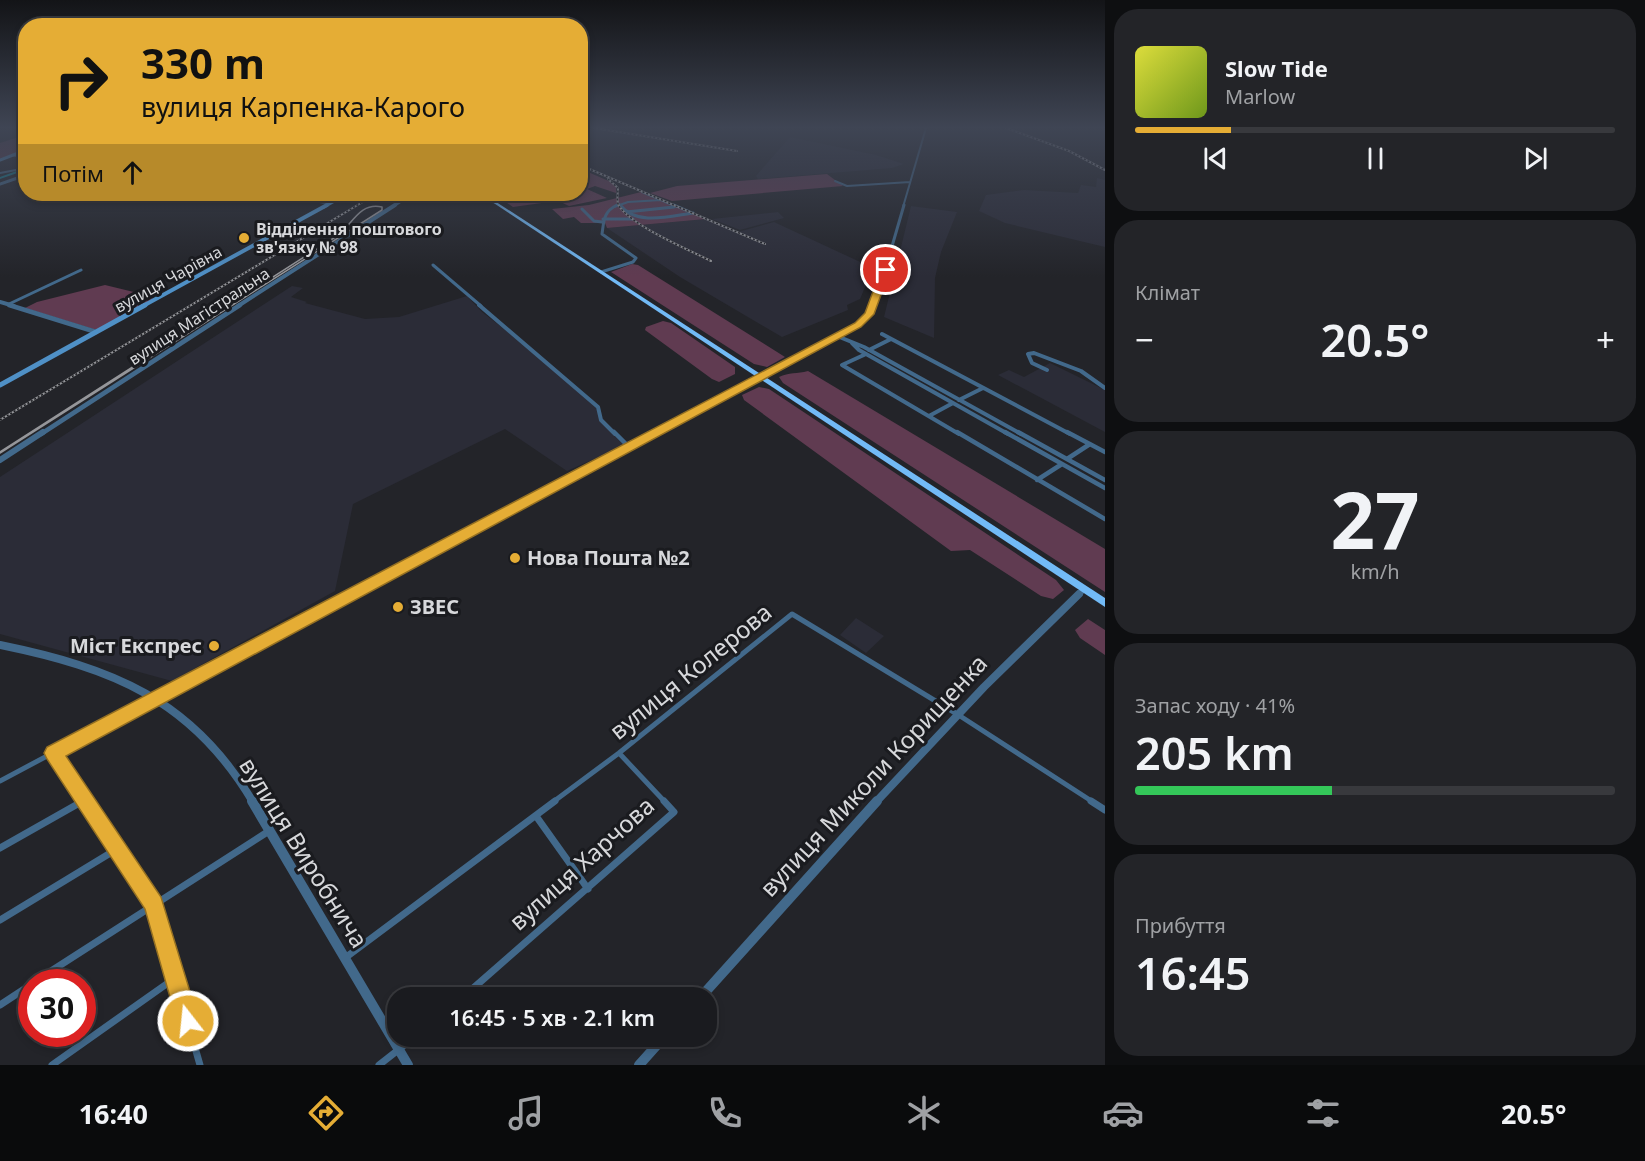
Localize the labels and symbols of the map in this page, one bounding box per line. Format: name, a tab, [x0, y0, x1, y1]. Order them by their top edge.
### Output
place label: Відділення поштового зв'язку № 98	[256, 218, 442, 258]
marker: Відділення поштового зв'язку № 98	[237, 231, 251, 245]
street label: вулиця Чарівна	[110, 240, 226, 318]
pin	[860, 244, 911, 295]
street label: вулиця Магістральна	[124, 262, 274, 370]
place label: Нова Пошта №2	[527, 544, 690, 571]
marker: Нова Пошта №2	[508, 551, 522, 565]
place label: ЗВЕС	[410, 593, 459, 620]
street label: вулиця Колерова	[602, 595, 778, 747]
marker: ЗВЕС	[391, 600, 405, 614]
place label: Мiст Експрес	[70, 632, 202, 659]
marker: Мiст Експрес	[207, 639, 221, 653]
street label: вулиця Миколи Корищенка	[752, 647, 994, 903]
street label: вулиця Виробнича	[232, 751, 376, 954]
street label: вулиця Харчова	[501, 789, 661, 937]
speed limit sign: 30	[18, 969, 96, 1047]
position arrow	[156, 989, 220, 1053]

